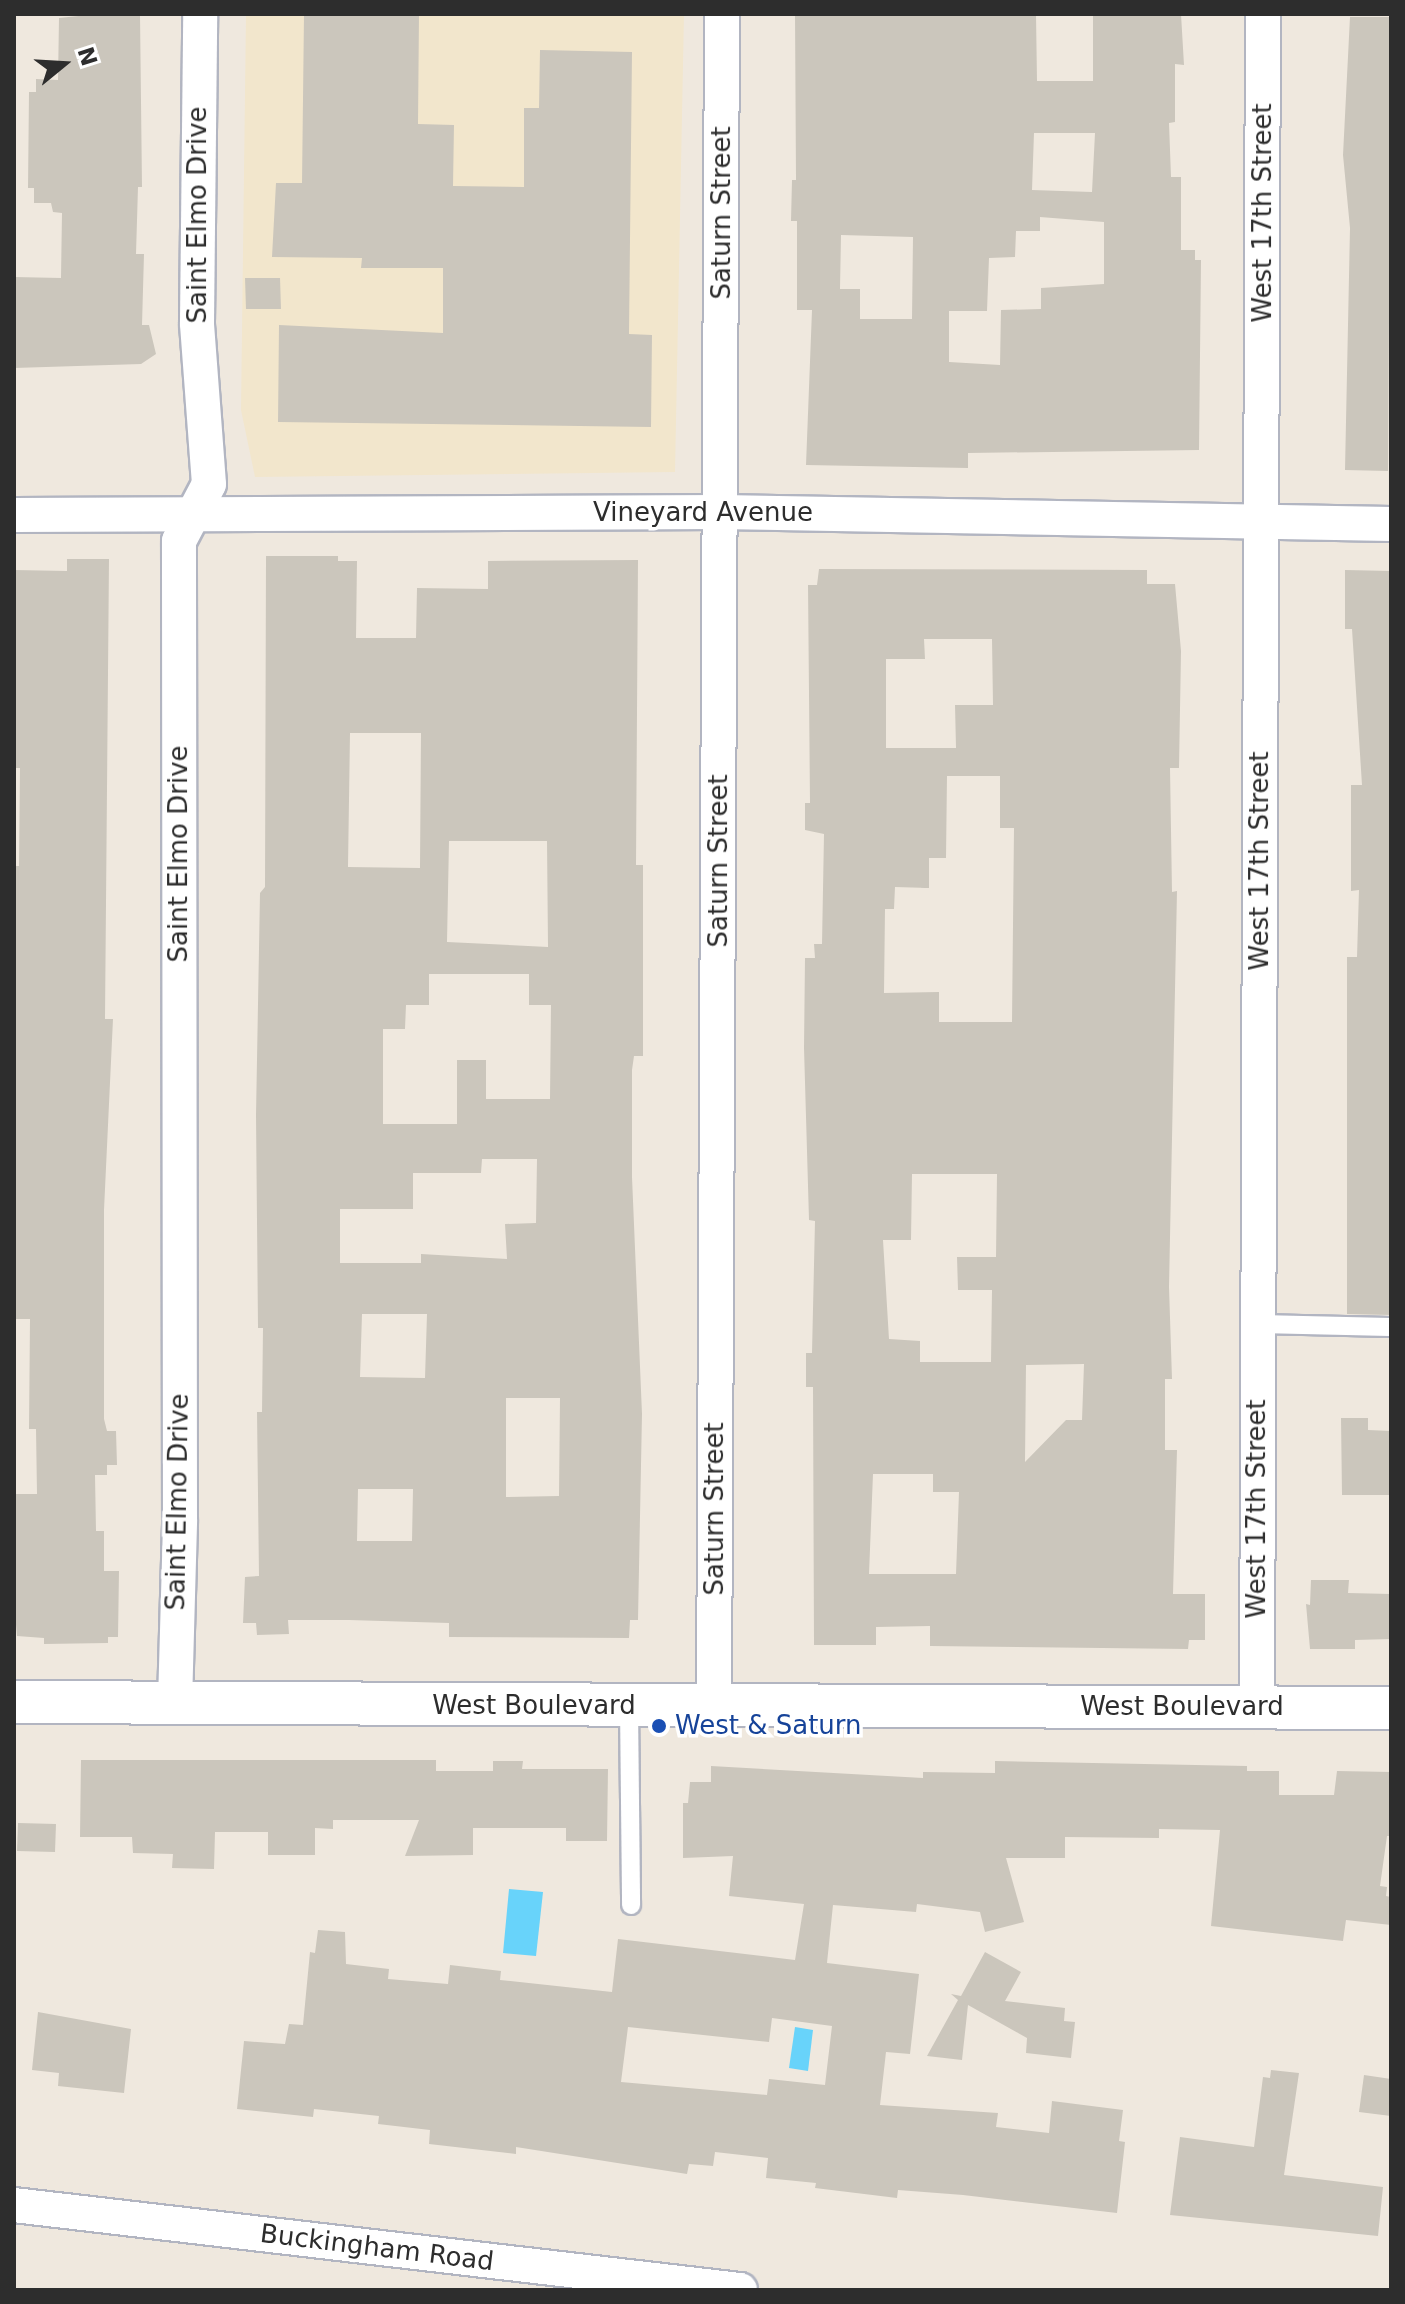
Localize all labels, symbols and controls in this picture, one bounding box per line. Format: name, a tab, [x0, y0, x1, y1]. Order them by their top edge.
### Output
north arrow	[24, 24, 104, 104]
text: N	[73, 44, 102, 69]
street label: West 17th Street	[1247, 103, 1279, 323]
street label: Saint Elmo Drive	[182, 106, 214, 324]
street label: Saturn Street	[706, 126, 738, 300]
street label: Vineyard Avenue	[593, 497, 813, 529]
street label: Saint Elmo Drive	[163, 745, 195, 963]
street label: West 17th Street	[1244, 751, 1276, 971]
street label: Saturn Street	[703, 774, 735, 948]
street label: Saint Elmo Drive	[161, 1393, 195, 1611]
street label: West 17th Street	[1241, 1399, 1273, 1619]
street label: Saturn Street	[699, 1422, 731, 1596]
street label: West Boulevard	[432, 1690, 636, 1722]
street label: West Boulevard	[1080, 1691, 1284, 1723]
place label: West & Saturn	[675, 1710, 862, 1742]
marker: West & Saturn	[650, 1717, 668, 1735]
street label: Buckingham Road	[258, 2218, 496, 2278]

